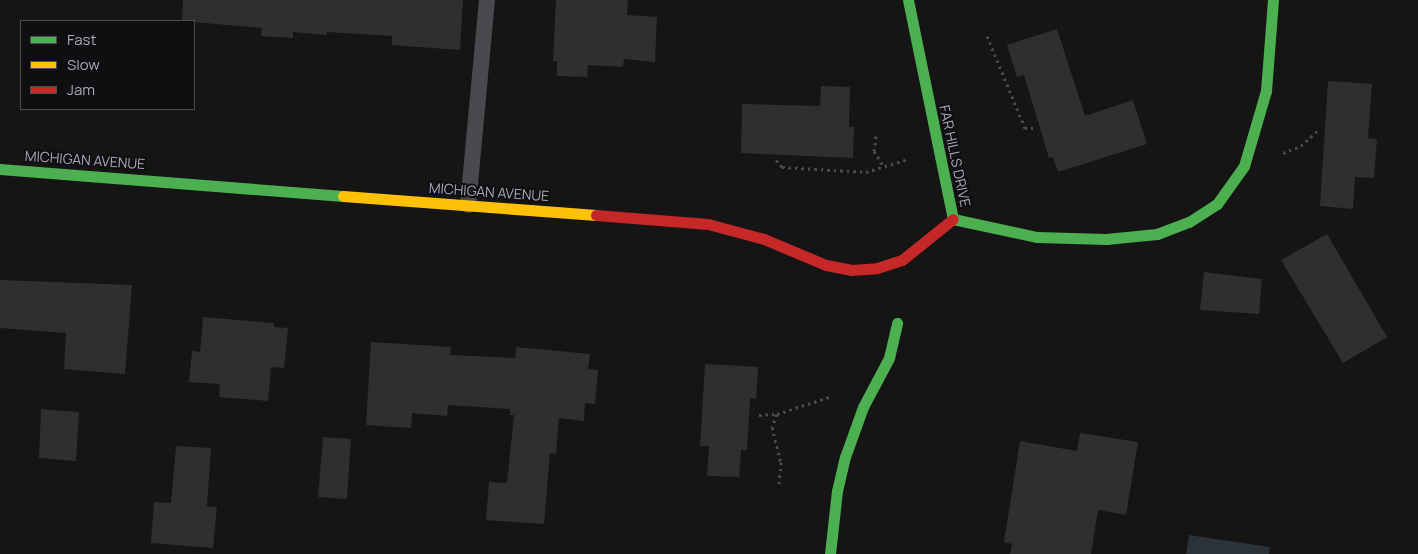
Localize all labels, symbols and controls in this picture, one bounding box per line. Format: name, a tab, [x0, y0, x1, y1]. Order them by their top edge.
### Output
legend	[20, 20, 195, 110]
text: Fast	[67, 29, 96, 50]
text: Slow	[67, 54, 100, 75]
text: Jam	[67, 79, 95, 100]
street label: FAR HILLS DRIVE	[936, 103, 974, 209]
street label: MICHIGAN AVENUE	[24, 147, 146, 173]
street label: MICHIGAN AVENUE	[428, 179, 550, 205]

